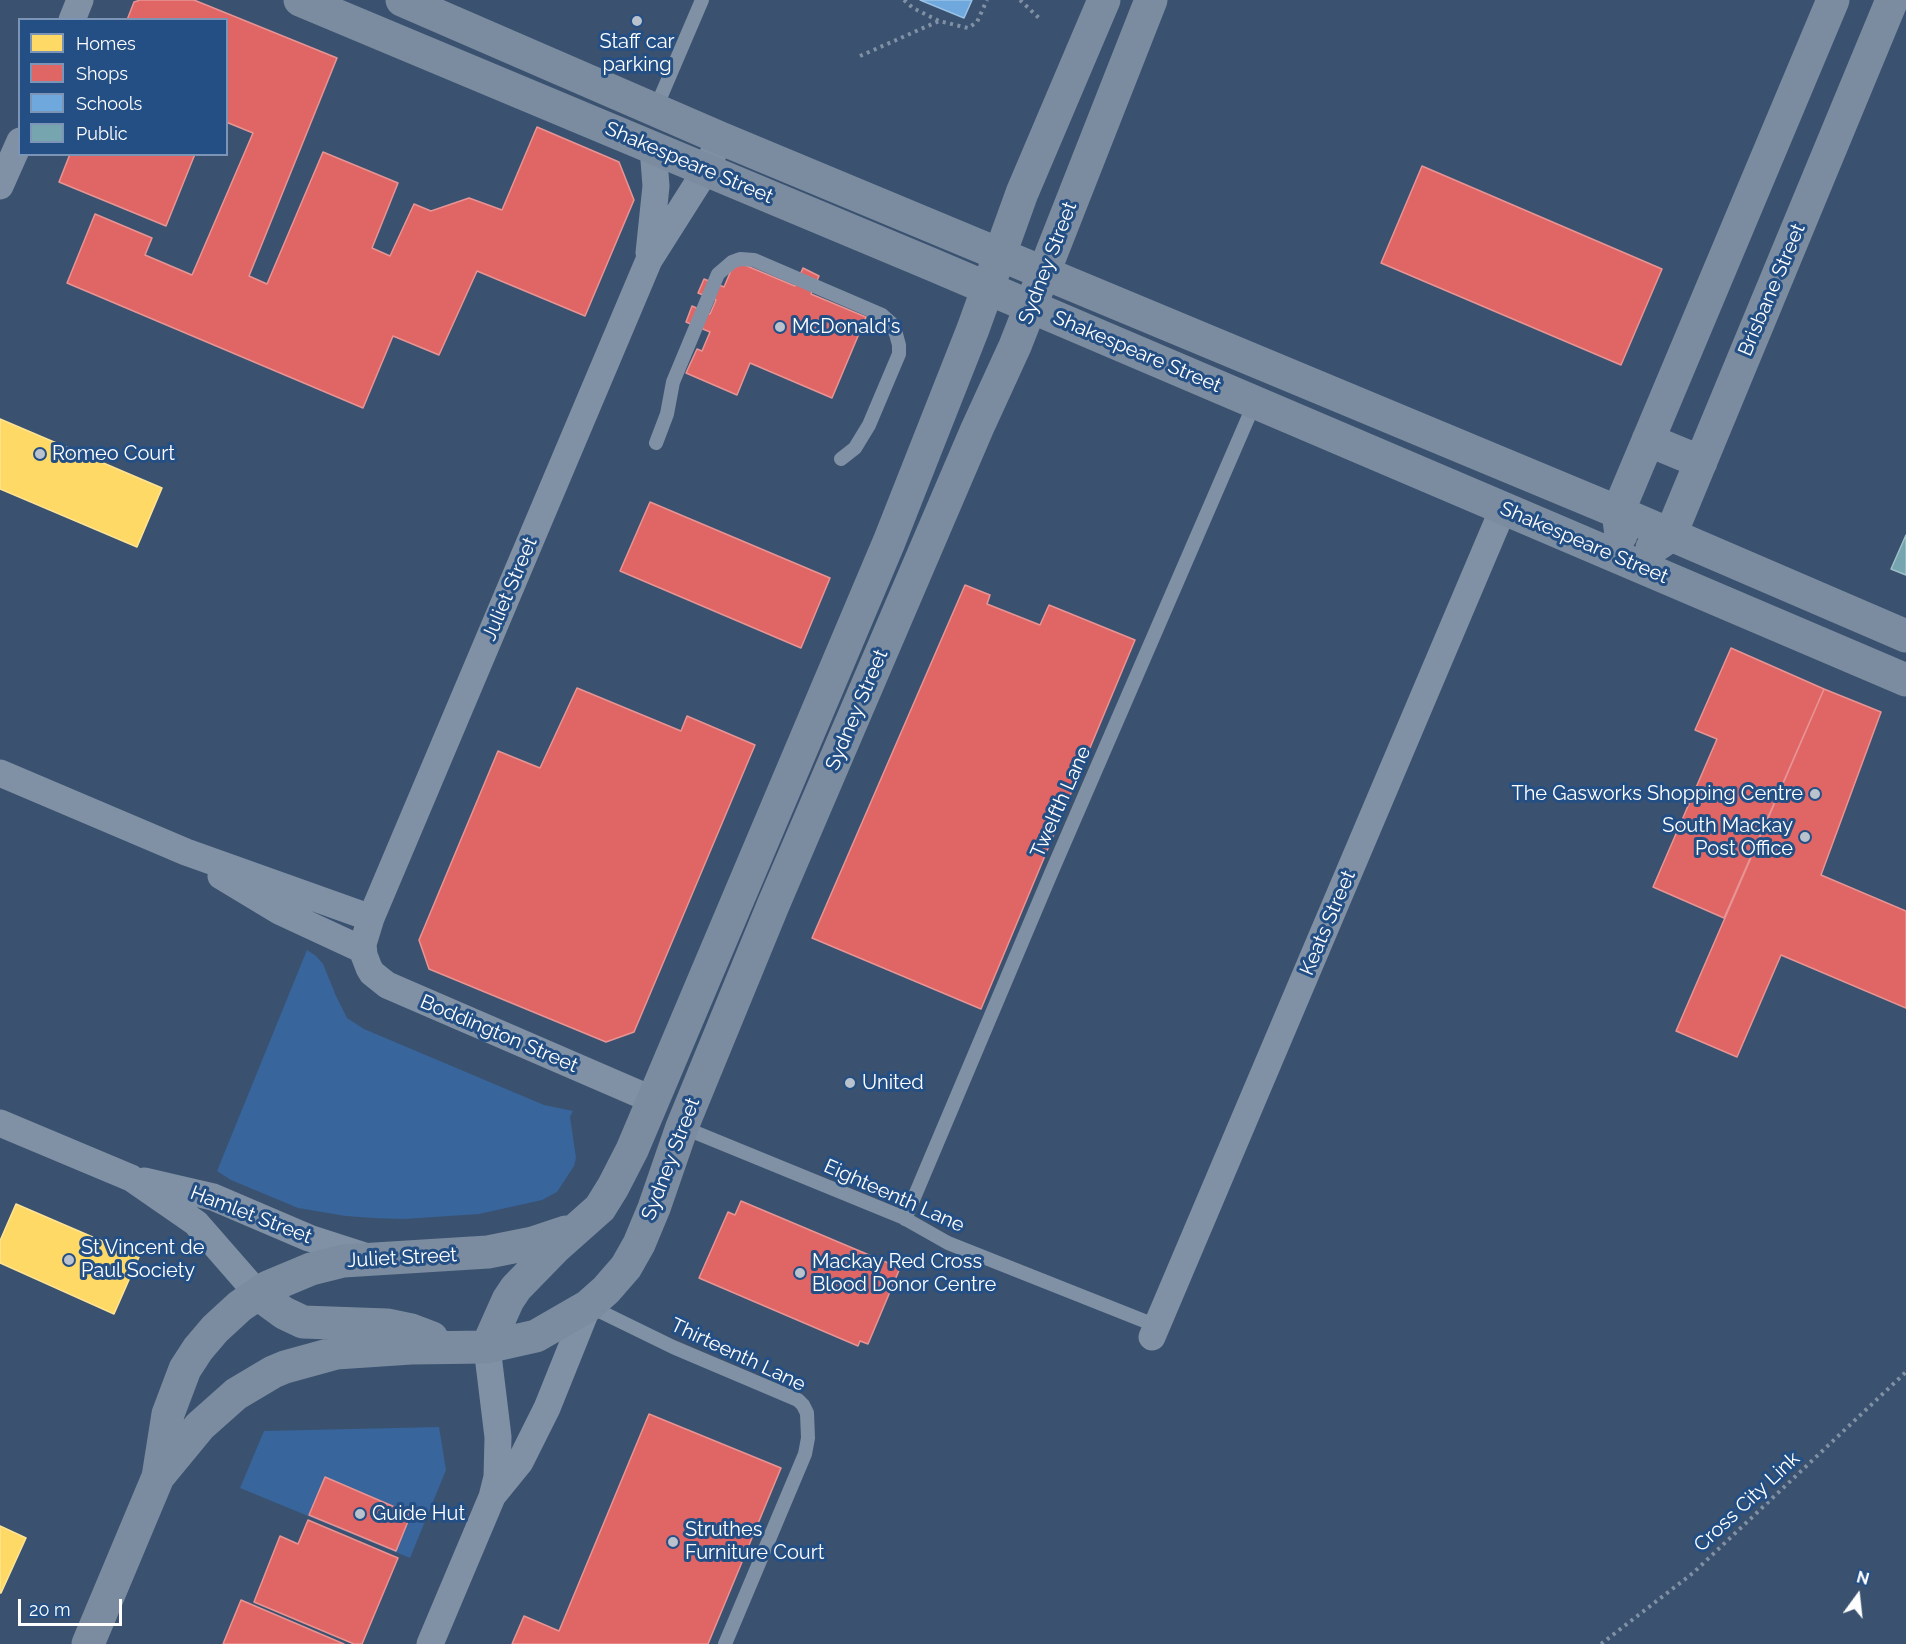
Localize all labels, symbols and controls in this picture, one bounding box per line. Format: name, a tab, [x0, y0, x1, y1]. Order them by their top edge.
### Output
marker: Staff car parking	[630, 14, 644, 28]
legend	[18, 18, 228, 156]
place label: Staff car parking	[599, 30, 675, 77]
text: Homes	[76, 33, 136, 54]
text: Shops	[76, 63, 128, 84]
text: Schools	[76, 93, 142, 114]
street label: Shakespeare Street	[601, 117, 777, 209]
text: Public	[76, 123, 128, 144]
street label: Sydney Street	[1014, 198, 1082, 328]
street label: Brisbane Street	[1733, 220, 1811, 360]
street label: Shakespeare Street	[1049, 306, 1225, 398]
place label: McDonald's	[792, 315, 900, 339]
marker: McDonald's	[773, 320, 787, 334]
place label: Romeo Court	[52, 442, 175, 466]
marker: Romeo Court	[33, 447, 47, 461]
street label: Shakespeare Street	[1496, 497, 1672, 589]
street label: Juliet Street	[477, 534, 543, 644]
street label: Sydney Street	[821, 646, 893, 774]
street label: Twelfth Lane	[1026, 742, 1096, 862]
place label: The Gasworks Shopping Centre	[1511, 782, 1803, 806]
marker: The Gasworks Shopping Centre	[1808, 787, 1822, 801]
place label: South Mackay Post Office	[1662, 814, 1793, 861]
marker: South Mackay Post Office	[1798, 830, 1812, 844]
street label: Keats Street	[1295, 867, 1361, 979]
street label: Boddington Street	[416, 990, 582, 1078]
place label: United	[862, 1071, 924, 1095]
marker: United	[843, 1076, 857, 1090]
street label: Sydney Street	[637, 1094, 705, 1224]
street label: Eighteenth Lane	[820, 1154, 968, 1238]
street label: Hamlet Street	[187, 1181, 315, 1249]
place label: St Vincent de Paul Society	[81, 1236, 205, 1283]
street label: Juliet Street	[346, 1243, 458, 1273]
place label: Mackay Red Cross Blood Donor Centre	[812, 1250, 996, 1297]
marker: St Vincent de Paul Society	[62, 1253, 76, 1267]
marker: Mackay Red Cross Blood Donor Centre	[793, 1266, 807, 1280]
street label: Thirteenth Lane	[667, 1313, 809, 1397]
street label: Cross City Link	[1689, 1447, 1805, 1557]
place label: Guide Hut	[372, 1502, 465, 1526]
marker: Guide Hut	[353, 1507, 367, 1521]
place label: Struthes Furniture Court	[685, 1518, 824, 1565]
marker: Struthes Furniture Court	[666, 1535, 680, 1549]
north arrow	[1828, 1566, 1888, 1626]
text: N	[1854, 1567, 1871, 1589]
scale bar	[21, 1587, 124, 1625]
text: 20 m	[29, 1599, 71, 1620]

